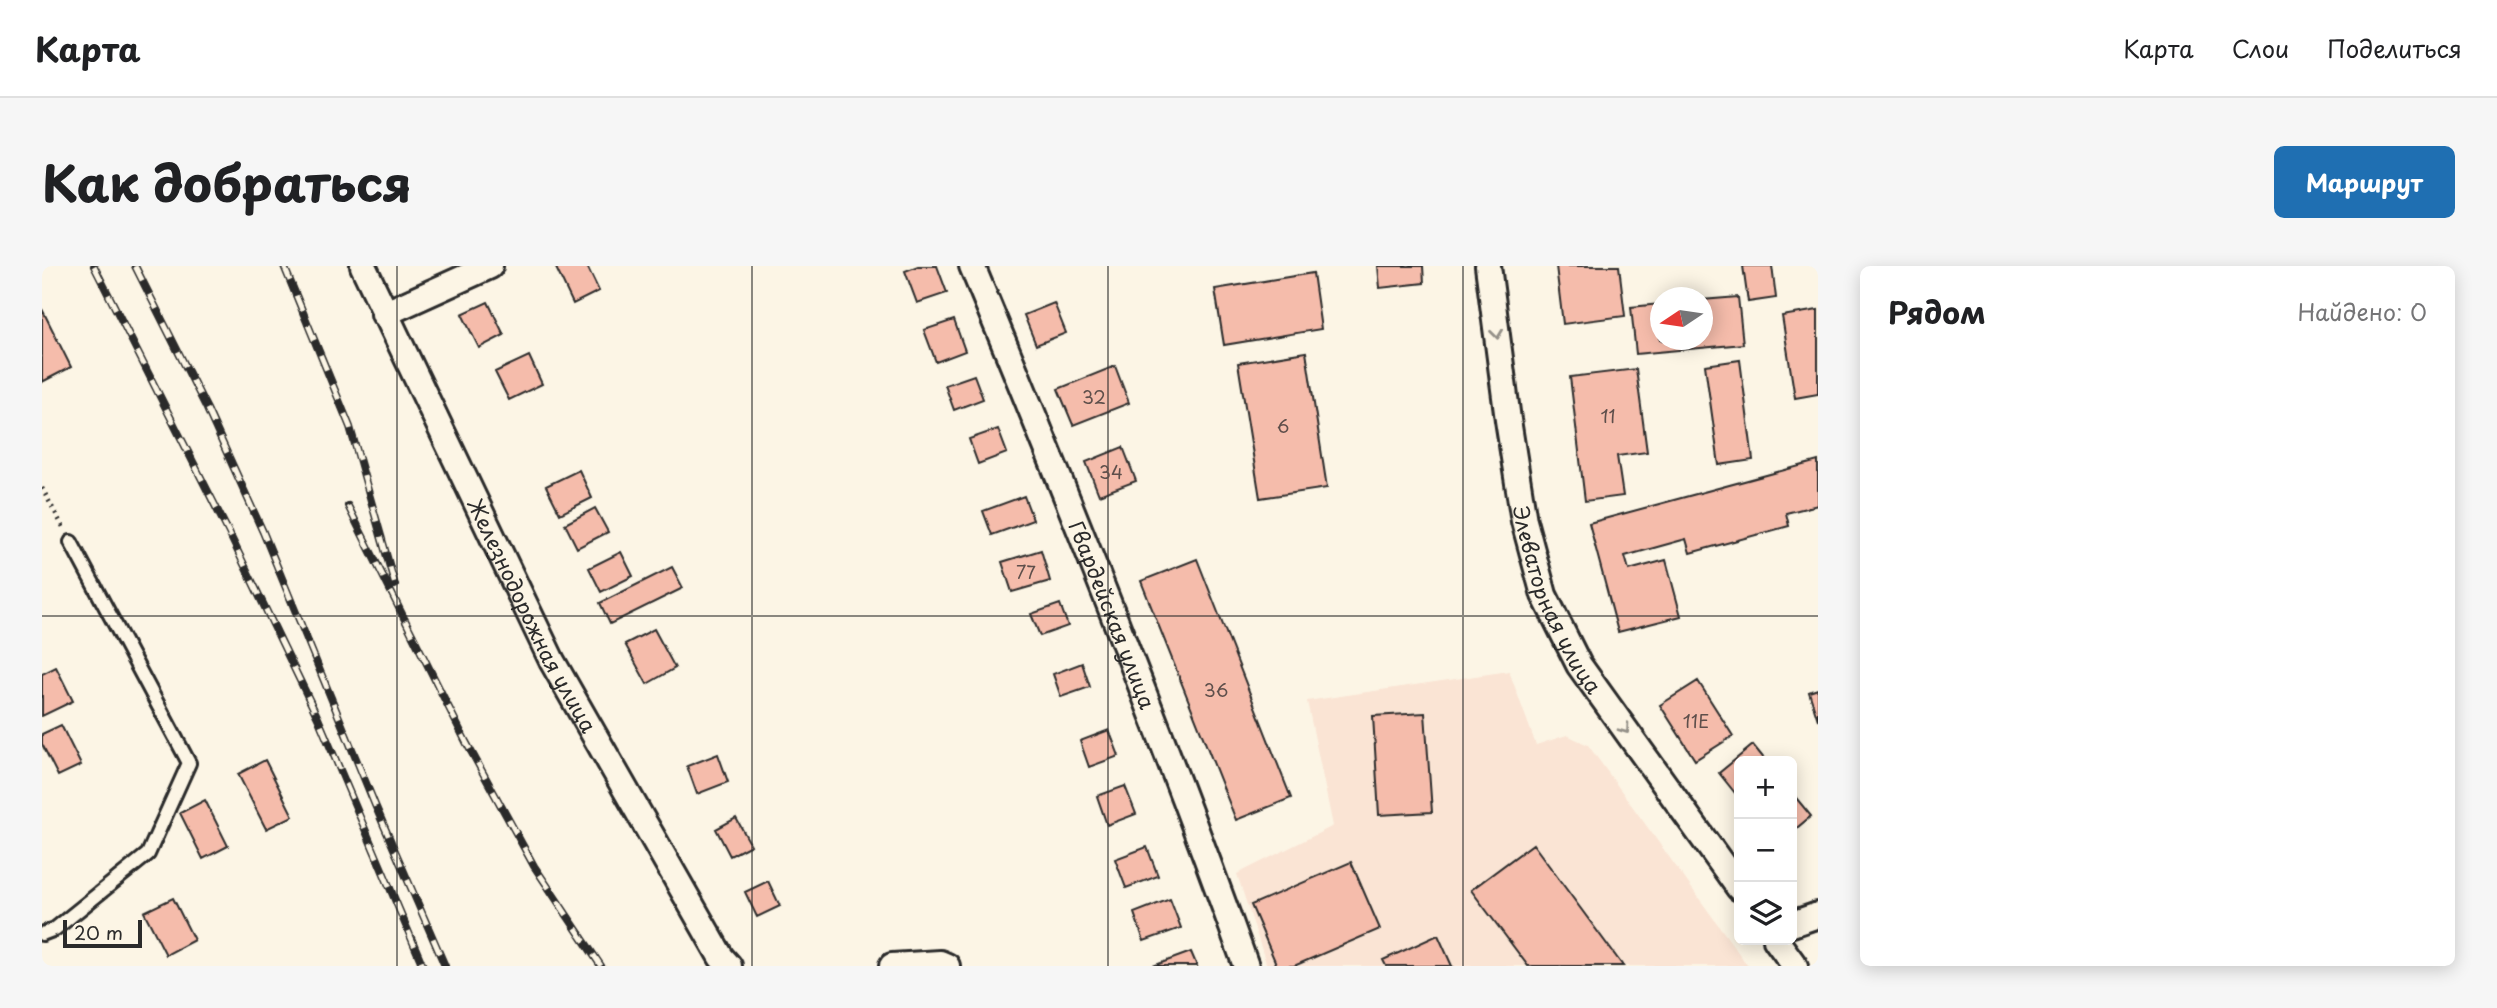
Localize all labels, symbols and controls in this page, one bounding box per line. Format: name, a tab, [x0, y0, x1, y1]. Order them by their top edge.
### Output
text: Карта	[35, 23, 141, 73]
text: Карта	[2123, 30, 2194, 66]
text: Слои	[2232, 30, 2289, 66]
text: Поделиться	[2327, 30, 2462, 66]
text: Как добраться	[42, 145, 412, 219]
button: Маршрут	[2274, 146, 2455, 218]
north arrow	[1650, 287, 1713, 350]
text: Рядом	[1888, 289, 1986, 334]
text: Найдено: 0	[2297, 294, 2427, 329]
one-way arrow	[1489, 328, 1504, 340]
house number: 32	[1082, 383, 1106, 410]
house number: 11	[1600, 402, 1616, 429]
house number: 6	[1277, 412, 1289, 439]
house number: 34	[1099, 458, 1123, 485]
street label: Железнодорожная улица	[460, 492, 606, 739]
street label: Элеваторная улица	[1506, 503, 1611, 701]
street label: Гвардейская улица	[1062, 516, 1165, 714]
house number: 77	[1016, 558, 1036, 585]
house number: 36	[1204, 676, 1228, 703]
house number: 11Е	[1683, 707, 1709, 734]
one-way arrow	[1617, 721, 1629, 734]
map controls	[1734, 756, 1797, 945]
button: +	[1734, 756, 1797, 819]
button: −	[1734, 819, 1797, 882]
button: layers	[1734, 882, 1797, 945]
scale bar	[63, 917, 142, 949]
text: 20 m	[74, 918, 123, 946]

